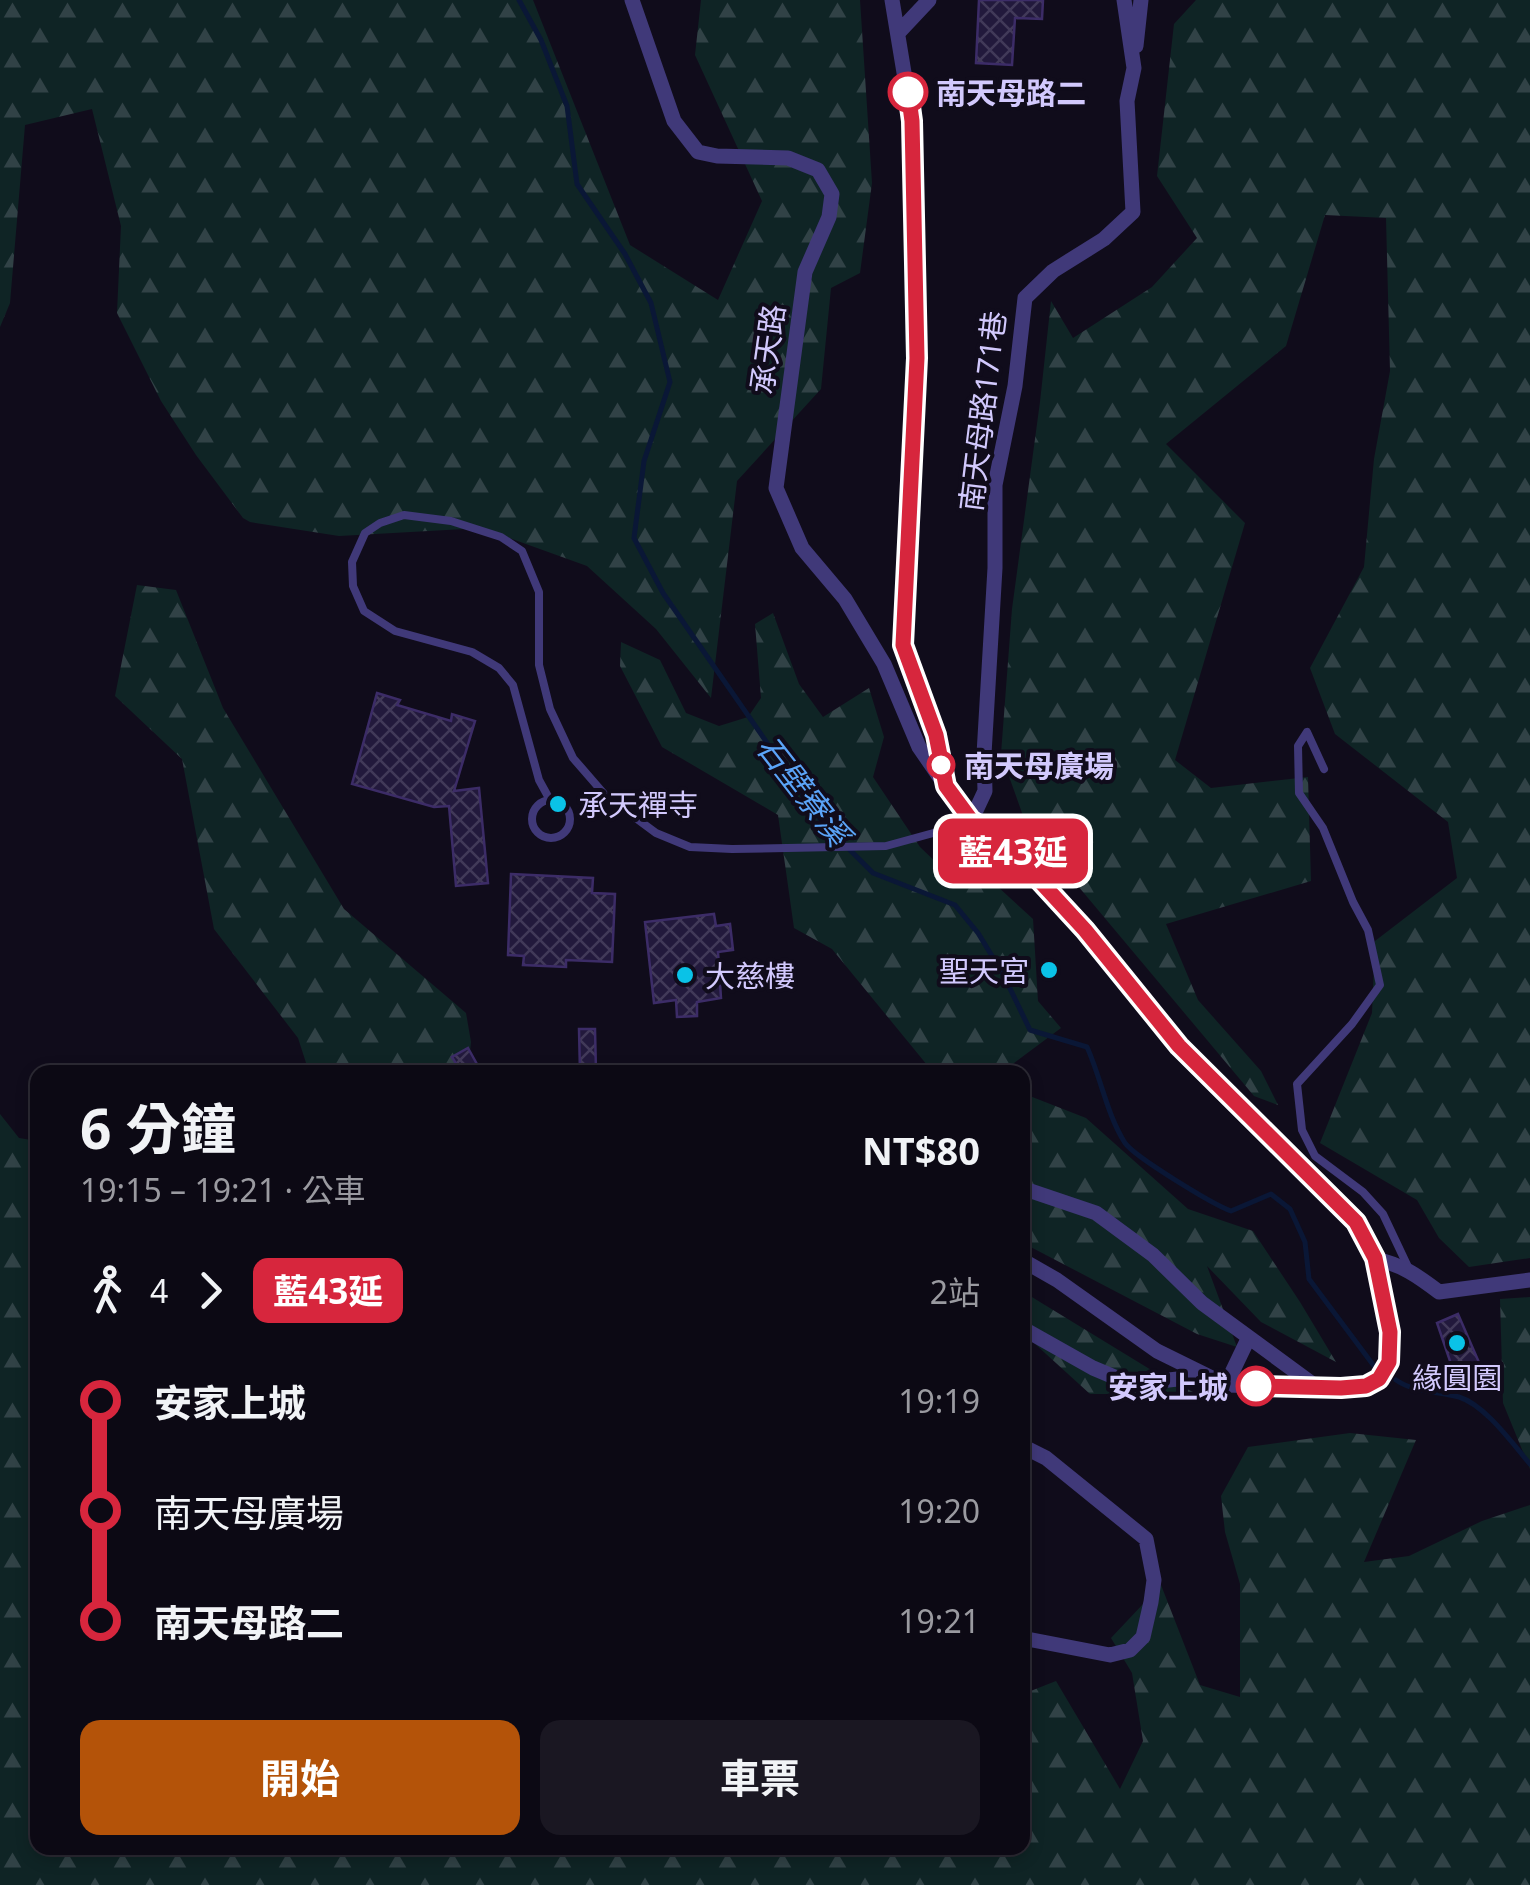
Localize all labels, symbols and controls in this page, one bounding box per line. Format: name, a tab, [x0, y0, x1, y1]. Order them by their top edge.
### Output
place label: 南天母路二	[936, 72, 1086, 113]
marker: 南天母路二	[889, 73, 927, 111]
street label: 承天路	[740, 302, 794, 396]
street label: 南天母路171巷	[949, 309, 1015, 513]
water label: 石壁寮溪	[748, 726, 863, 857]
place label: 南天母廣場	[964, 745, 1114, 786]
marker: 南天母廣場	[928, 752, 954, 778]
place label: 承天禪寺	[578, 784, 698, 825]
marker: 承天禪寺	[547, 793, 569, 815]
line badge: 藍43延	[943, 818, 1083, 884]
text: 藍43延	[958, 828, 1068, 875]
place label: 聖天宮	[939, 950, 1029, 991]
place label: 大慈樓	[705, 955, 795, 996]
marker: 聖天宮	[1038, 959, 1060, 981]
marker: 大慈樓	[674, 964, 696, 986]
text: 6 分鐘	[80, 1090, 236, 1165]
text: NT$80	[862, 1124, 980, 1176]
text: 19:15 – 19:21 · 公車	[80, 1168, 365, 1211]
icon: walk	[80, 1263, 135, 1318]
icon: forward	[183, 1263, 238, 1318]
text: 藍43延	[273, 1267, 383, 1314]
text: 4	[150, 1269, 168, 1312]
text: 2站	[930, 1270, 980, 1313]
marker: 緣圓園	[1446, 1332, 1468, 1354]
place label: 緣圓園	[1412, 1357, 1502, 1398]
place label: 安家上城	[1108, 1366, 1228, 1407]
marker: 安家上城	[1237, 1367, 1275, 1405]
text: 安家上城	[154, 1376, 306, 1428]
text: 19:19	[898, 1379, 980, 1422]
text: 南天母廣場	[154, 1486, 344, 1538]
text: 19:20	[898, 1489, 980, 1532]
text: 南天母路二	[154, 1596, 344, 1648]
text: 19:21	[898, 1599, 980, 1642]
button: 開始	[80, 1720, 520, 1835]
button: 車票	[540, 1720, 980, 1835]

